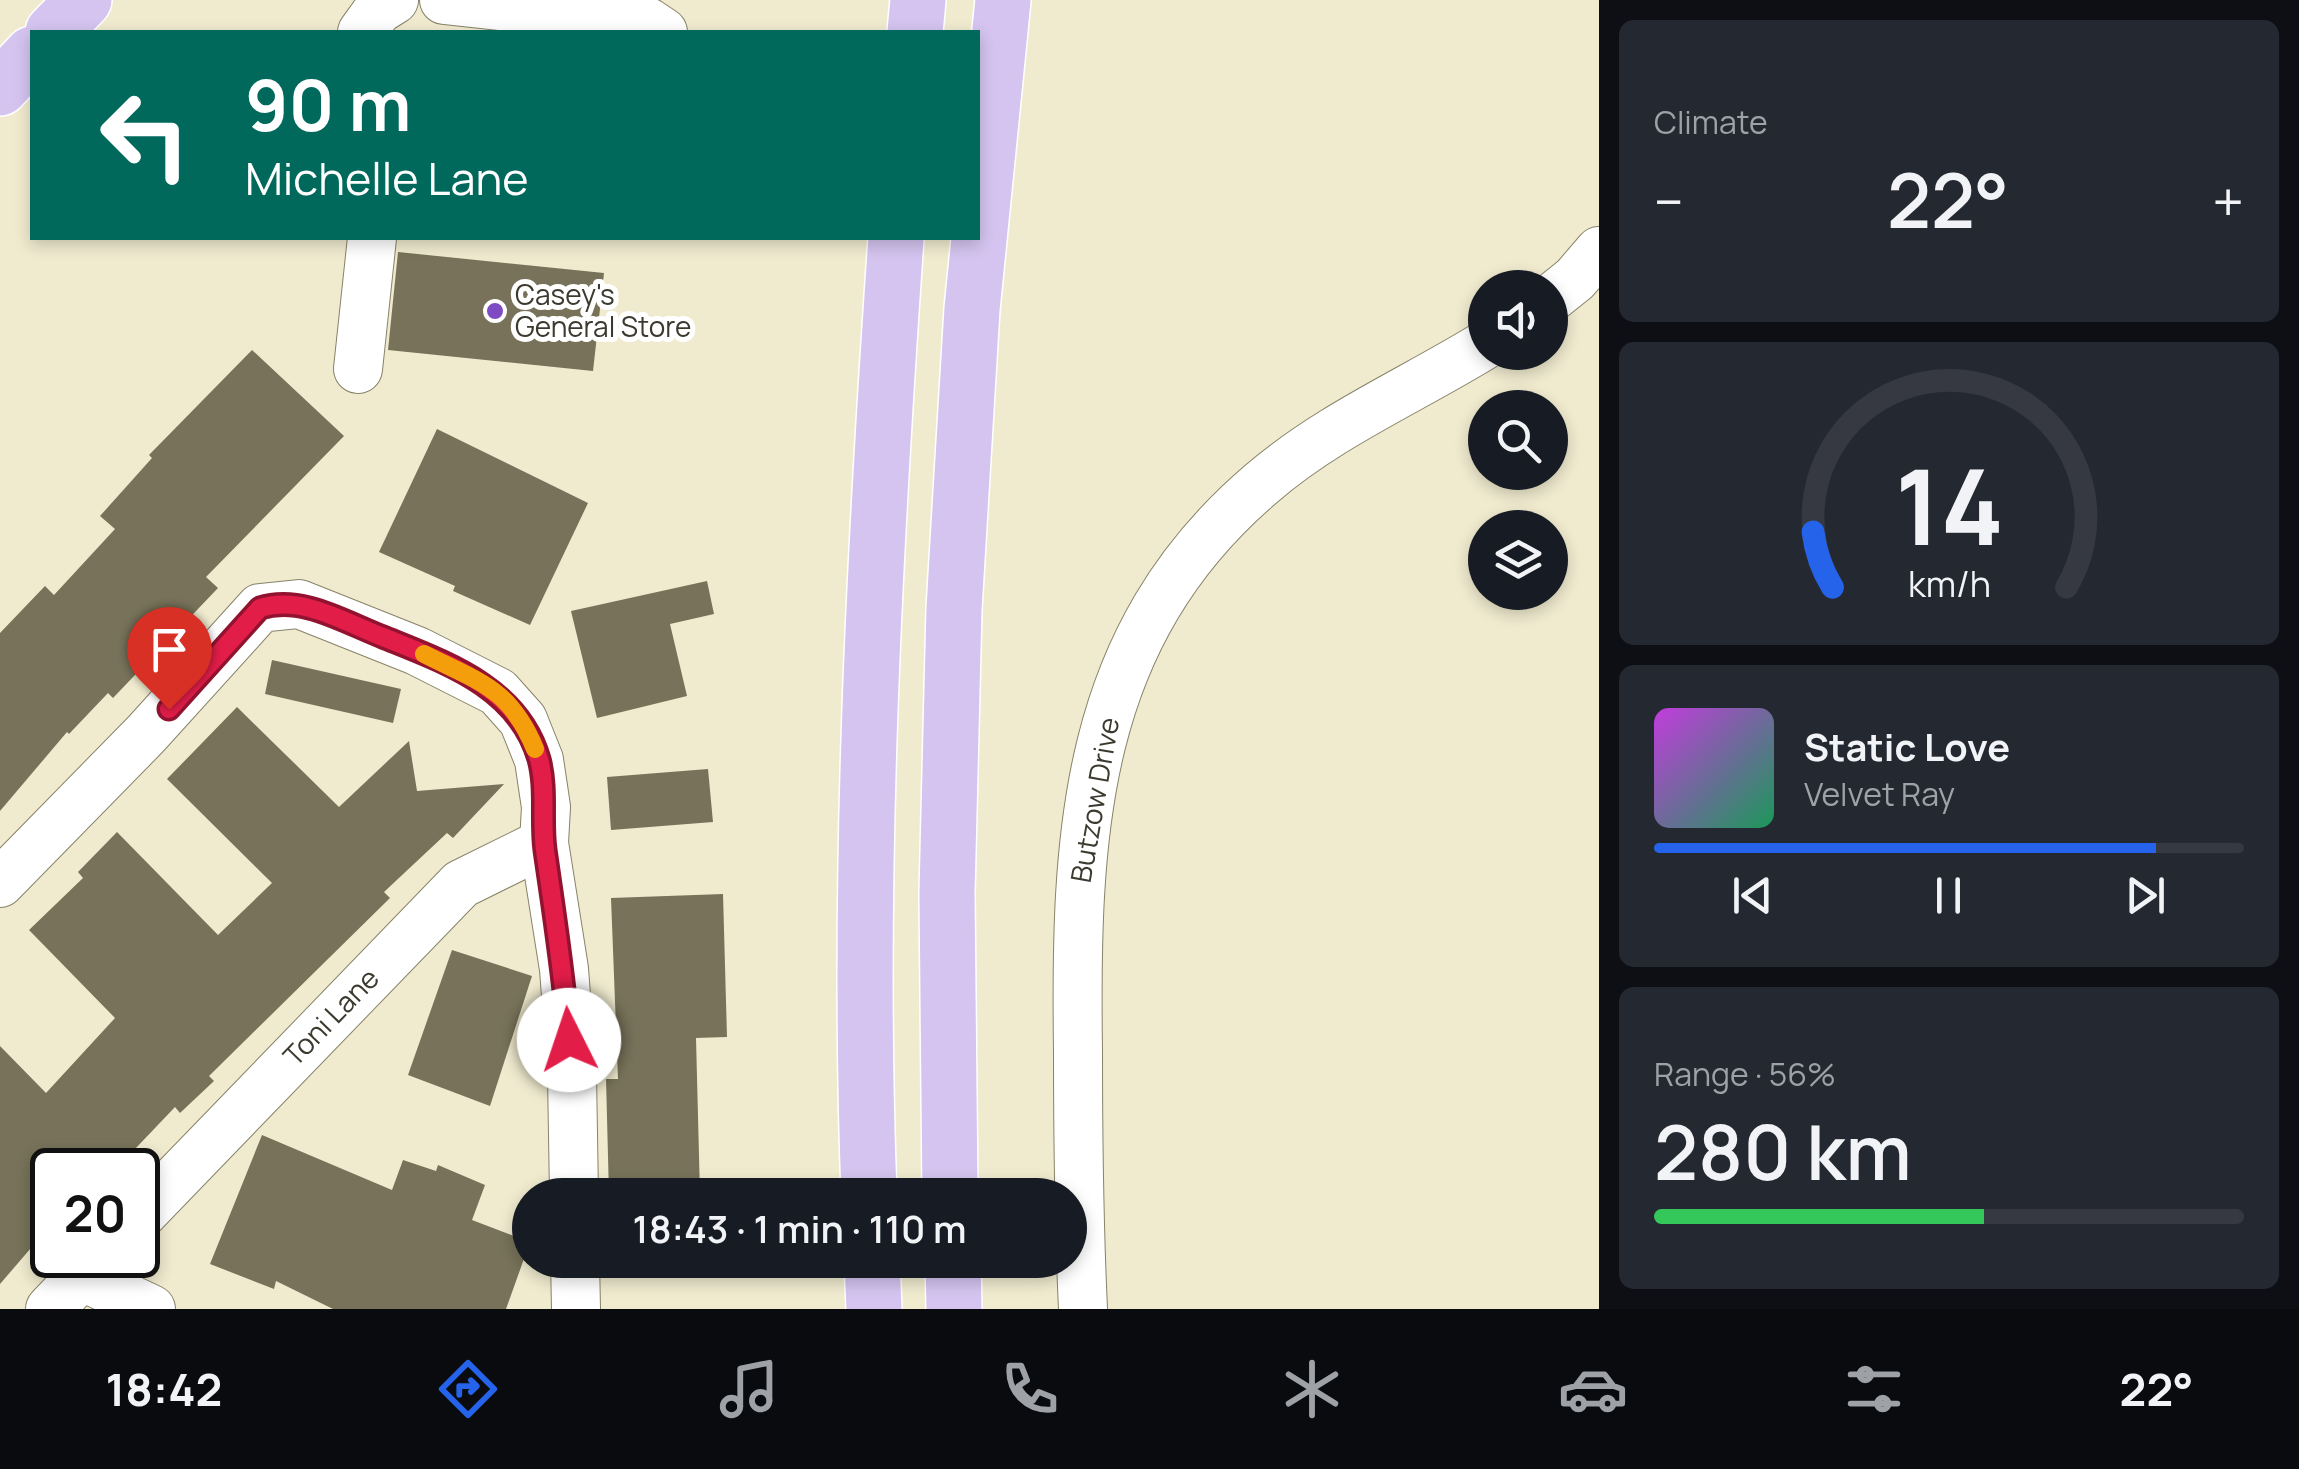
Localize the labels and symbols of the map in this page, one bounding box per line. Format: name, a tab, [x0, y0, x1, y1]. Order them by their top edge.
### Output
place label: Casey's General Store	[515, 275, 691, 345]
marker: Casey's General Store	[484, 300, 506, 322]
pin	[127, 607, 212, 710]
street label: Butzow Drive	[1061, 714, 1127, 885]
street label: Toni Lane	[274, 959, 387, 1074]
position arrow	[517, 988, 621, 1092]
speed limit sign: 20	[30, 1148, 160, 1278]

